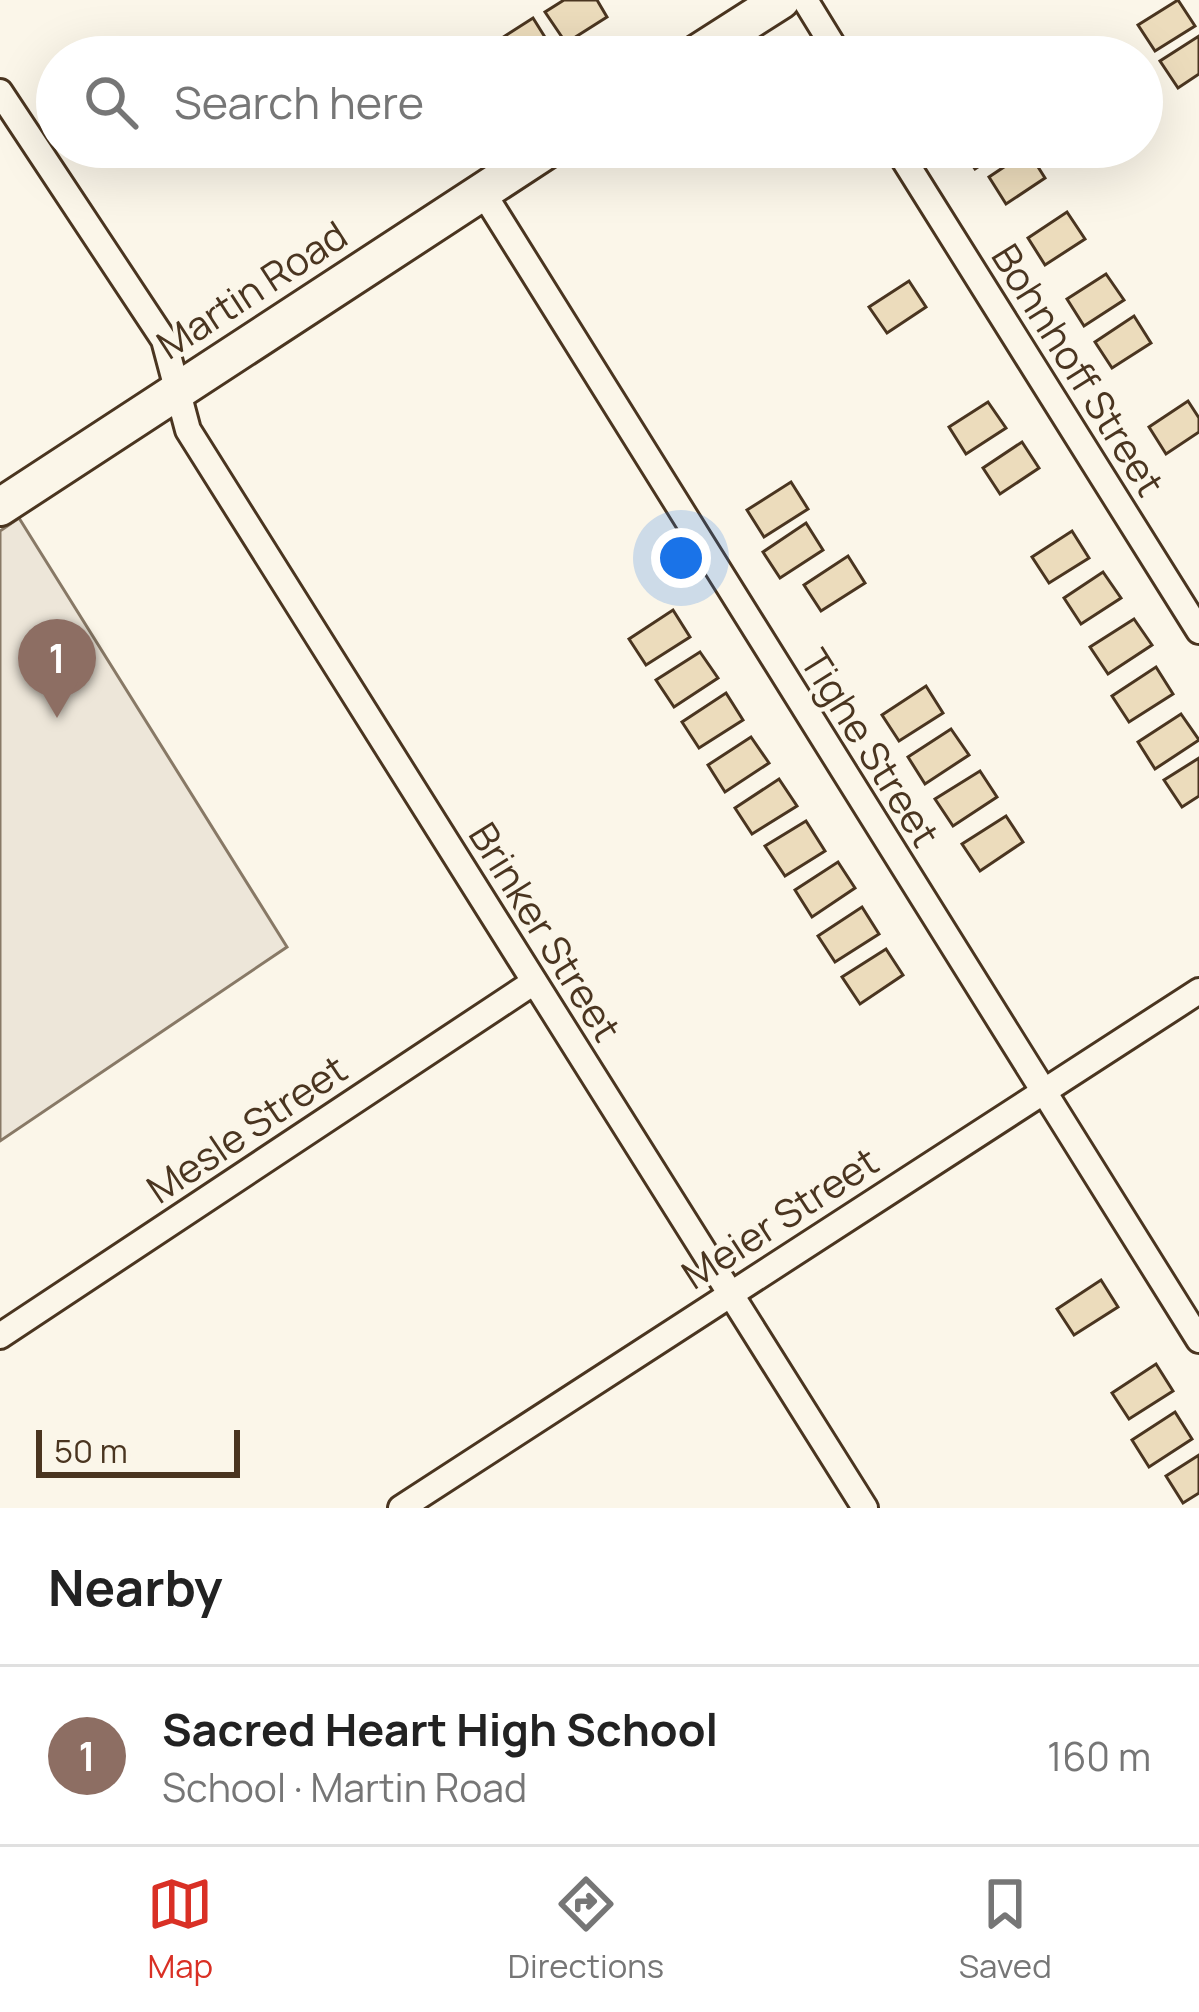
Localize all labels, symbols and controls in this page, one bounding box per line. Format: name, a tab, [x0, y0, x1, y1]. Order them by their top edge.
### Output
search box	[36, 36, 1163, 168]
icon: search	[78, 69, 144, 135]
text: Search here	[174, 71, 424, 133]
street label: Martin Road	[146, 208, 357, 371]
street label: Bohnhoff Street	[980, 233, 1178, 506]
your location	[651, 528, 711, 588]
pin: 1	[18, 619, 96, 718]
street label: Tighe Street	[789, 638, 953, 857]
street label: Brinker Street	[457, 812, 635, 1051]
street label: Mesle Street	[136, 1041, 357, 1215]
street label: Meier Street	[671, 1134, 888, 1301]
scale bar	[36, 1424, 240, 1477]
text: 50 m	[54, 1428, 128, 1473]
text: Nearby	[48, 1552, 223, 1621]
text: Sacred Heart High School	[162, 1698, 718, 1760]
text: 1	[78, 1729, 96, 1783]
text: 160 m	[1047, 1729, 1151, 1783]
text: School · Martin Road	[162, 1760, 527, 1814]
tab: Map	[147, 1871, 213, 1988]
tab: Directions	[508, 1871, 664, 1988]
tab: Saved	[959, 1871, 1052, 1988]

